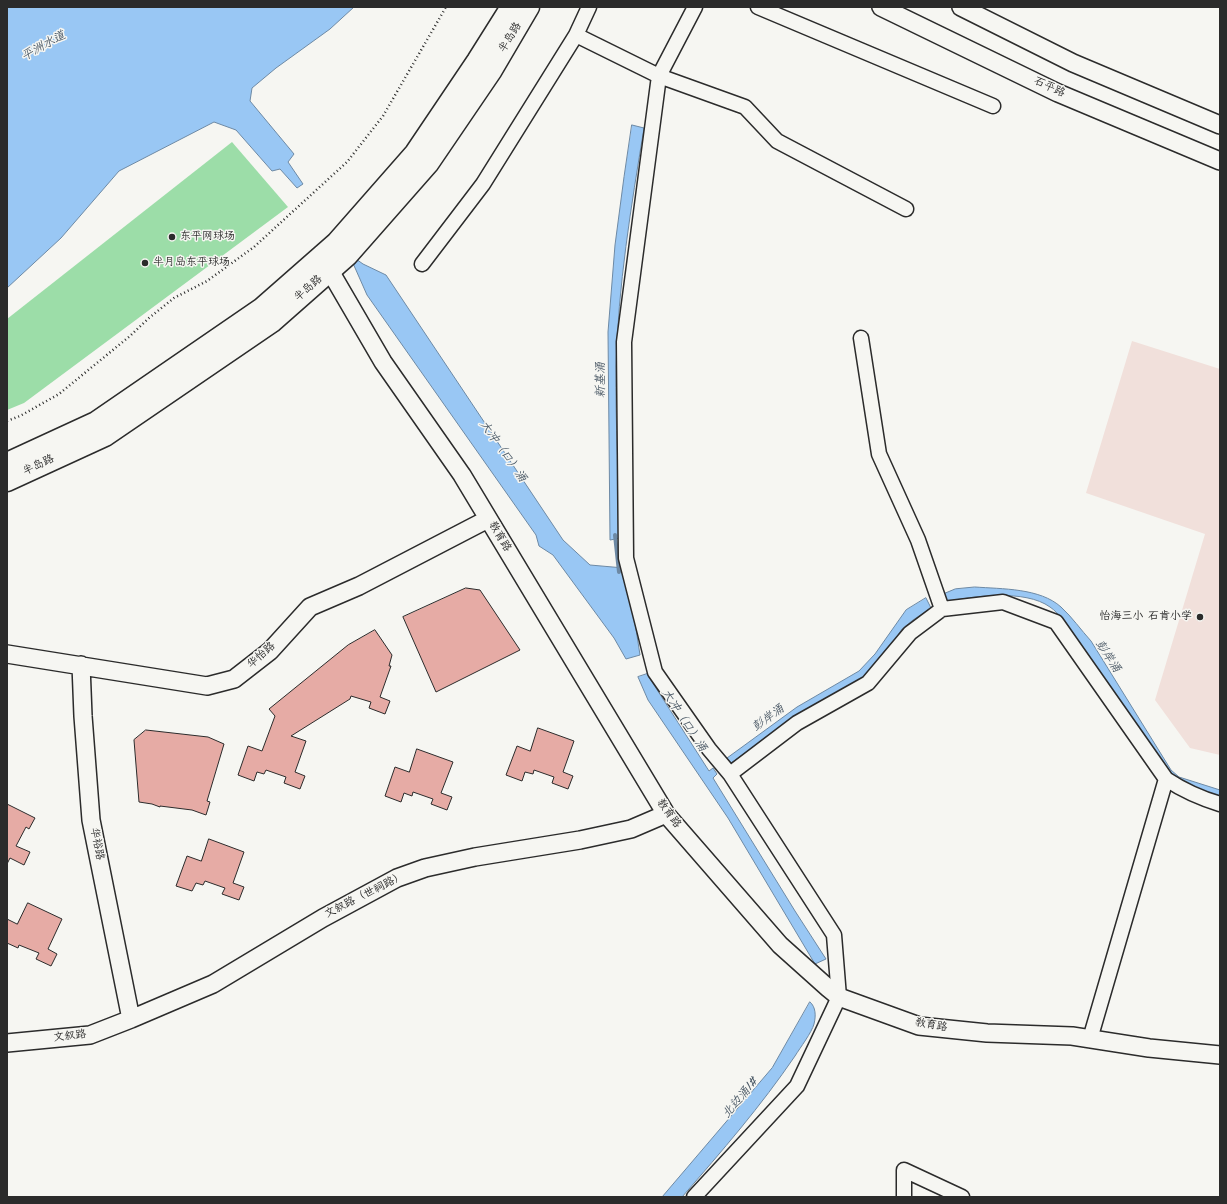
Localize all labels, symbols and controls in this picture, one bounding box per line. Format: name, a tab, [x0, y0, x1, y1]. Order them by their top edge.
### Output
street label: 半岛路	[497, 20, 525, 56]
water label: 平洲水道	[20, 29, 68, 65]
street label: 石平路	[1031, 75, 1067, 101]
place label: 东平网球场	[180, 230, 235, 244]
marker: 东平网球场	[167, 232, 177, 242]
place label: 半月岛东平球场	[153, 256, 230, 270]
marker: 半月岛东平球场	[140, 258, 150, 268]
street label: 半岛路	[292, 273, 326, 305]
water label: 新基涌	[595, 362, 609, 398]
water label: 大冲（口）涌	[475, 418, 529, 486]
street label: 半岛路	[21, 453, 57, 479]
street label: 教育路	[485, 519, 513, 555]
place label: 怡海三小 石肯小学	[1100, 610, 1192, 624]
marker: 怡海三小 石肯小学	[1195, 612, 1205, 622]
water label: 彭岸涌	[1091, 638, 1123, 676]
street label: 华怡路	[245, 640, 279, 672]
water label: 大冲（口）涌	[657, 687, 709, 755]
water label: 彭岸涌	[750, 703, 788, 735]
street label: 教育路	[653, 797, 683, 831]
street label: 华裕路	[86, 827, 106, 861]
street label: 文叙路（世祠路）	[323, 870, 407, 922]
street label: 教育路	[914, 1017, 948, 1035]
street label: 文叙路	[53, 1028, 87, 1046]
water label: 北边涌1#	[720, 1076, 762, 1122]

